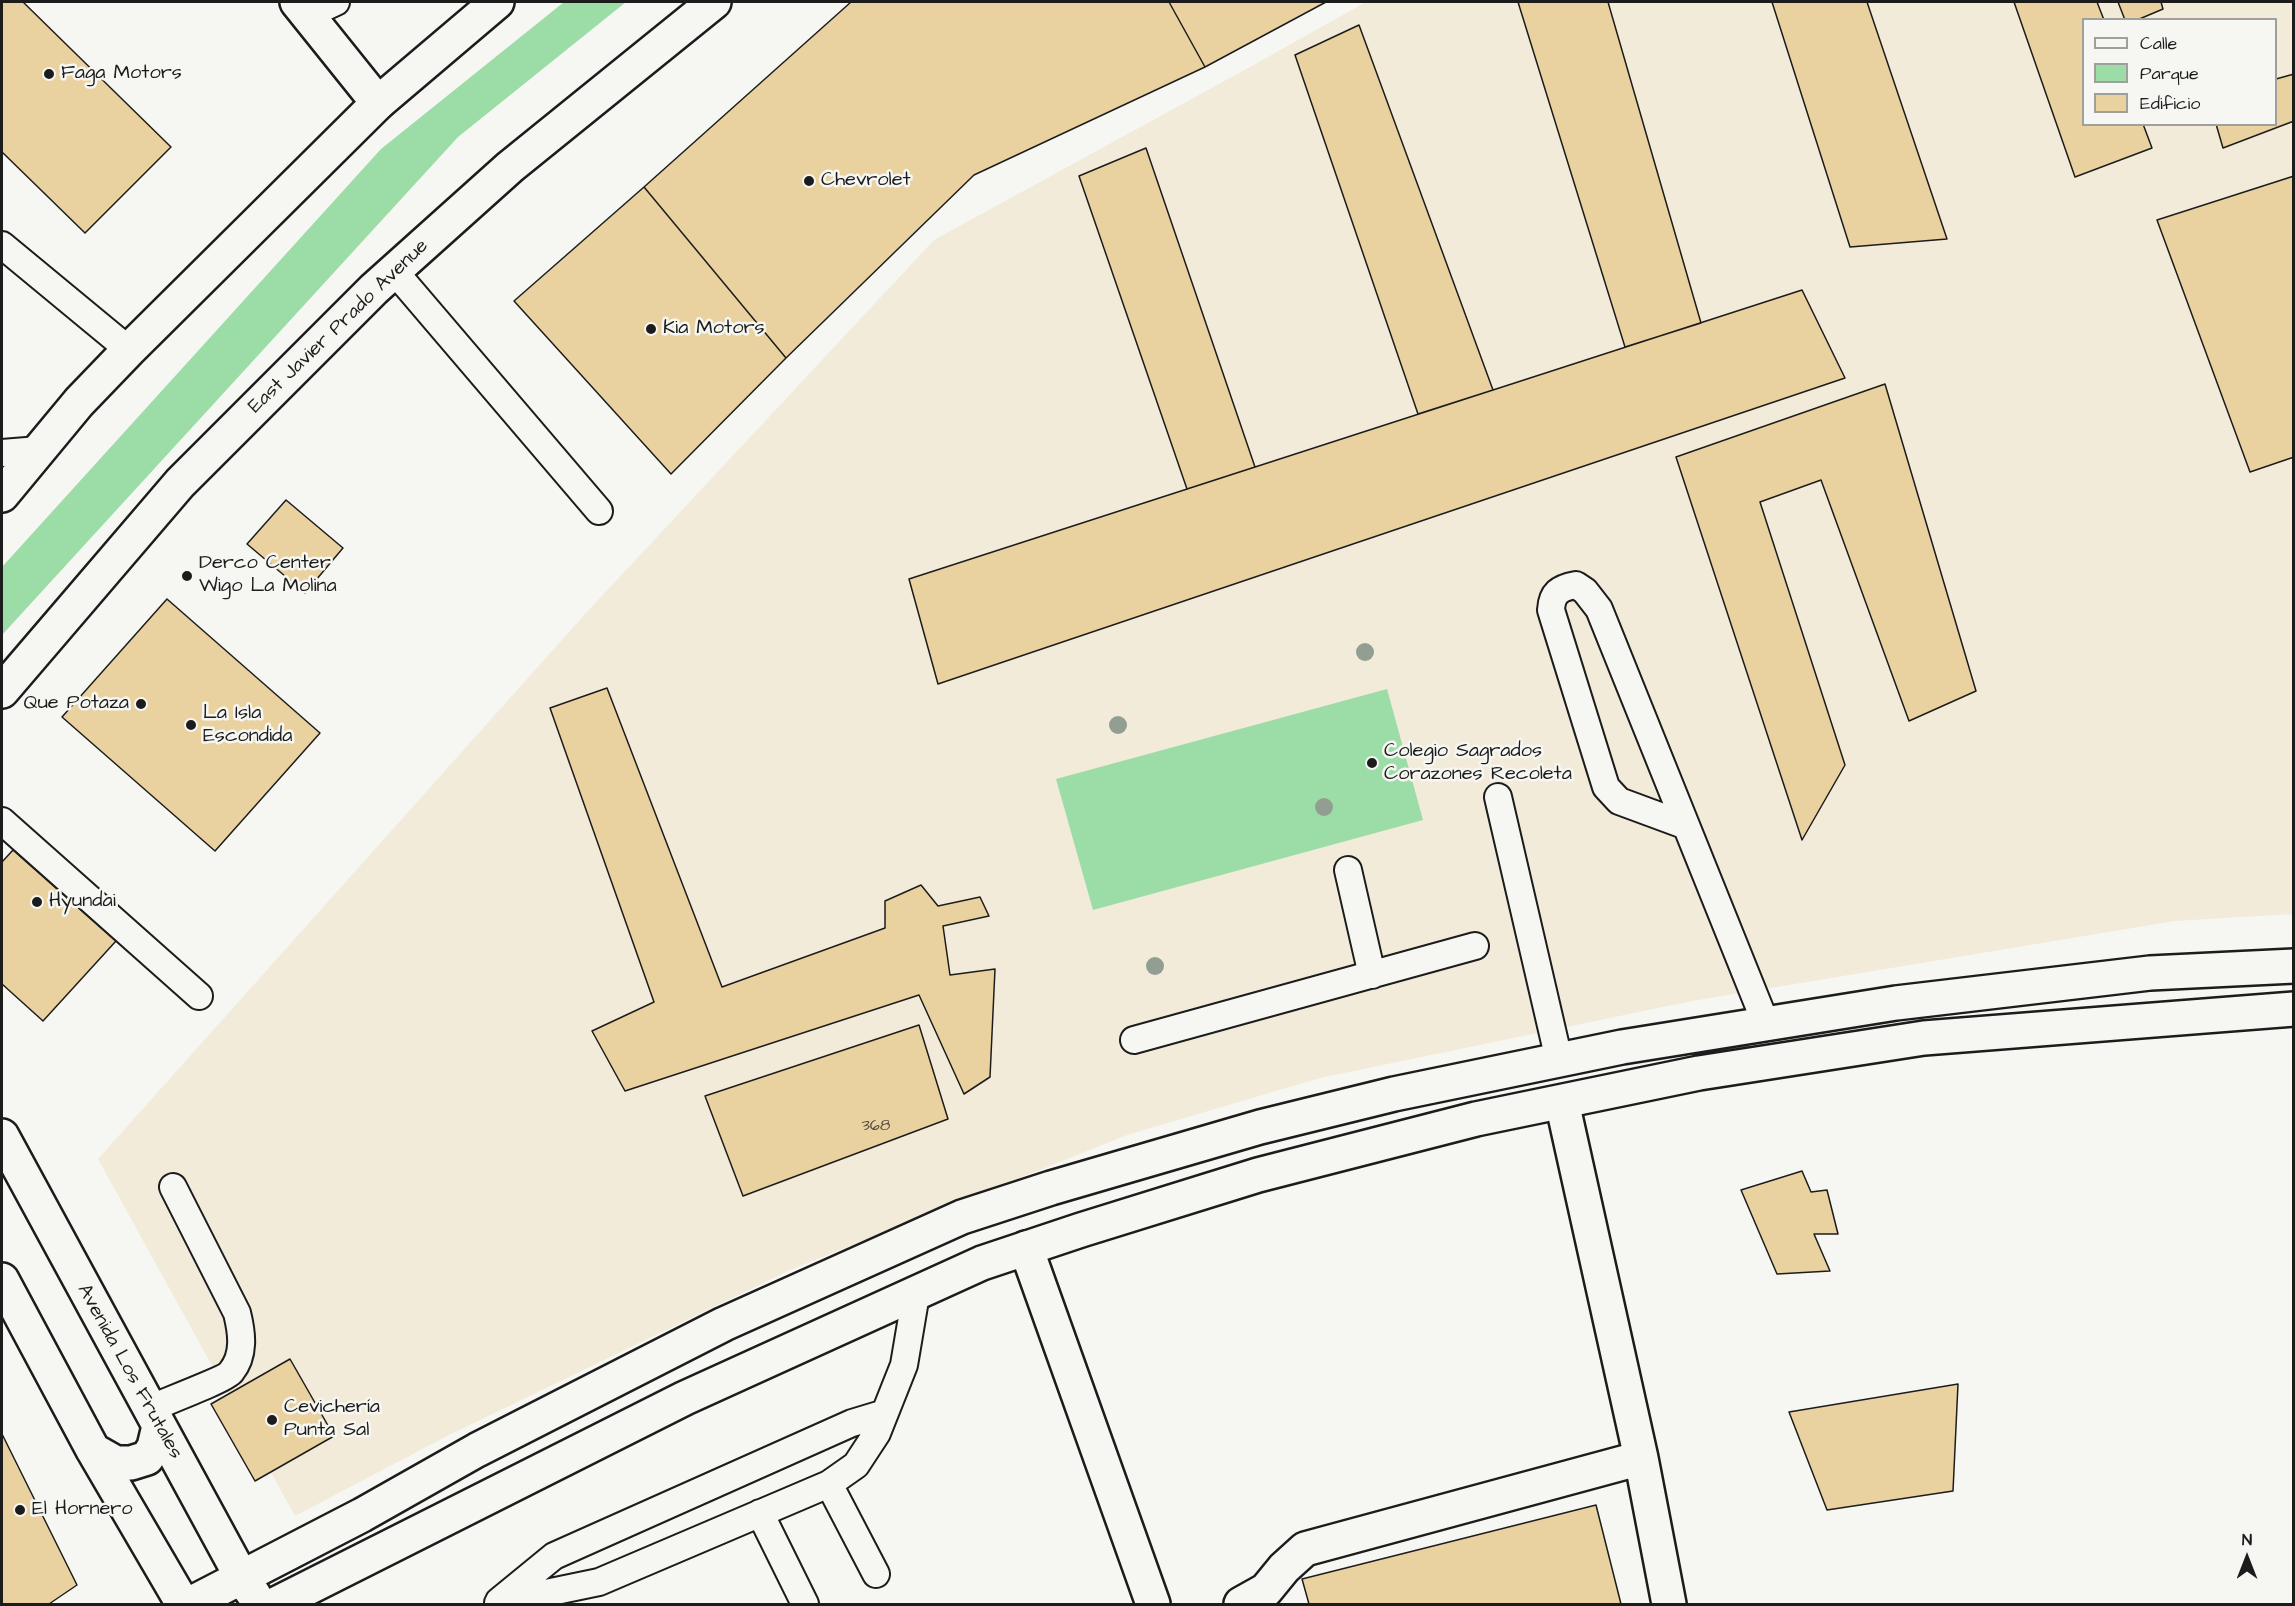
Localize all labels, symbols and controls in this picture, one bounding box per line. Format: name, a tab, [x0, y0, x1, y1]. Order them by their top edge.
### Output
legend	[2082, 18, 2277, 126]
text: Calle	[2140, 31, 2177, 56]
text: Parque	[2140, 61, 2199, 86]
place label: Faga Motors	[61, 62, 182, 86]
marker: Faga Motors	[42, 67, 56, 81]
text: Edificio	[2140, 91, 2200, 116]
place label: Chevrolet	[821, 169, 911, 193]
marker: Chevrolet	[802, 174, 816, 188]
street label: East Javier Prado Avenue	[244, 235, 434, 419]
place label: Kia Motors	[663, 317, 765, 341]
marker: Kia Motors	[644, 322, 658, 336]
place label: Derco Center Wigo La Molina	[199, 552, 337, 599]
marker: Derco Center Wigo La Molina	[180, 569, 194, 583]
place label: Que Potaza	[23, 692, 129, 716]
marker: Que Potaza	[134, 697, 148, 711]
place label: La Isla Escondida	[203, 702, 292, 749]
marker: La Isla Escondida	[184, 718, 198, 732]
place label: Colegio Sagrados Corazones Recoleta	[1384, 740, 1572, 787]
marker: Colegio Sagrados Corazones Recoleta	[1365, 756, 1379, 770]
place label: Hyundai	[49, 890, 116, 914]
marker: Hyundai	[30, 895, 44, 909]
house number: 368	[862, 1117, 890, 1137]
street label: Avenida Los Frutales	[71, 1281, 187, 1463]
place label: Cevichería Punta Sal	[284, 1396, 380, 1443]
marker: Cevichería Punta Sal	[265, 1413, 279, 1427]
place label: El Hornero	[32, 1498, 132, 1522]
marker: El Hornero	[13, 1503, 27, 1517]
north arrow	[2217, 1528, 2277, 1588]
text: N	[2242, 1529, 2252, 1551]

